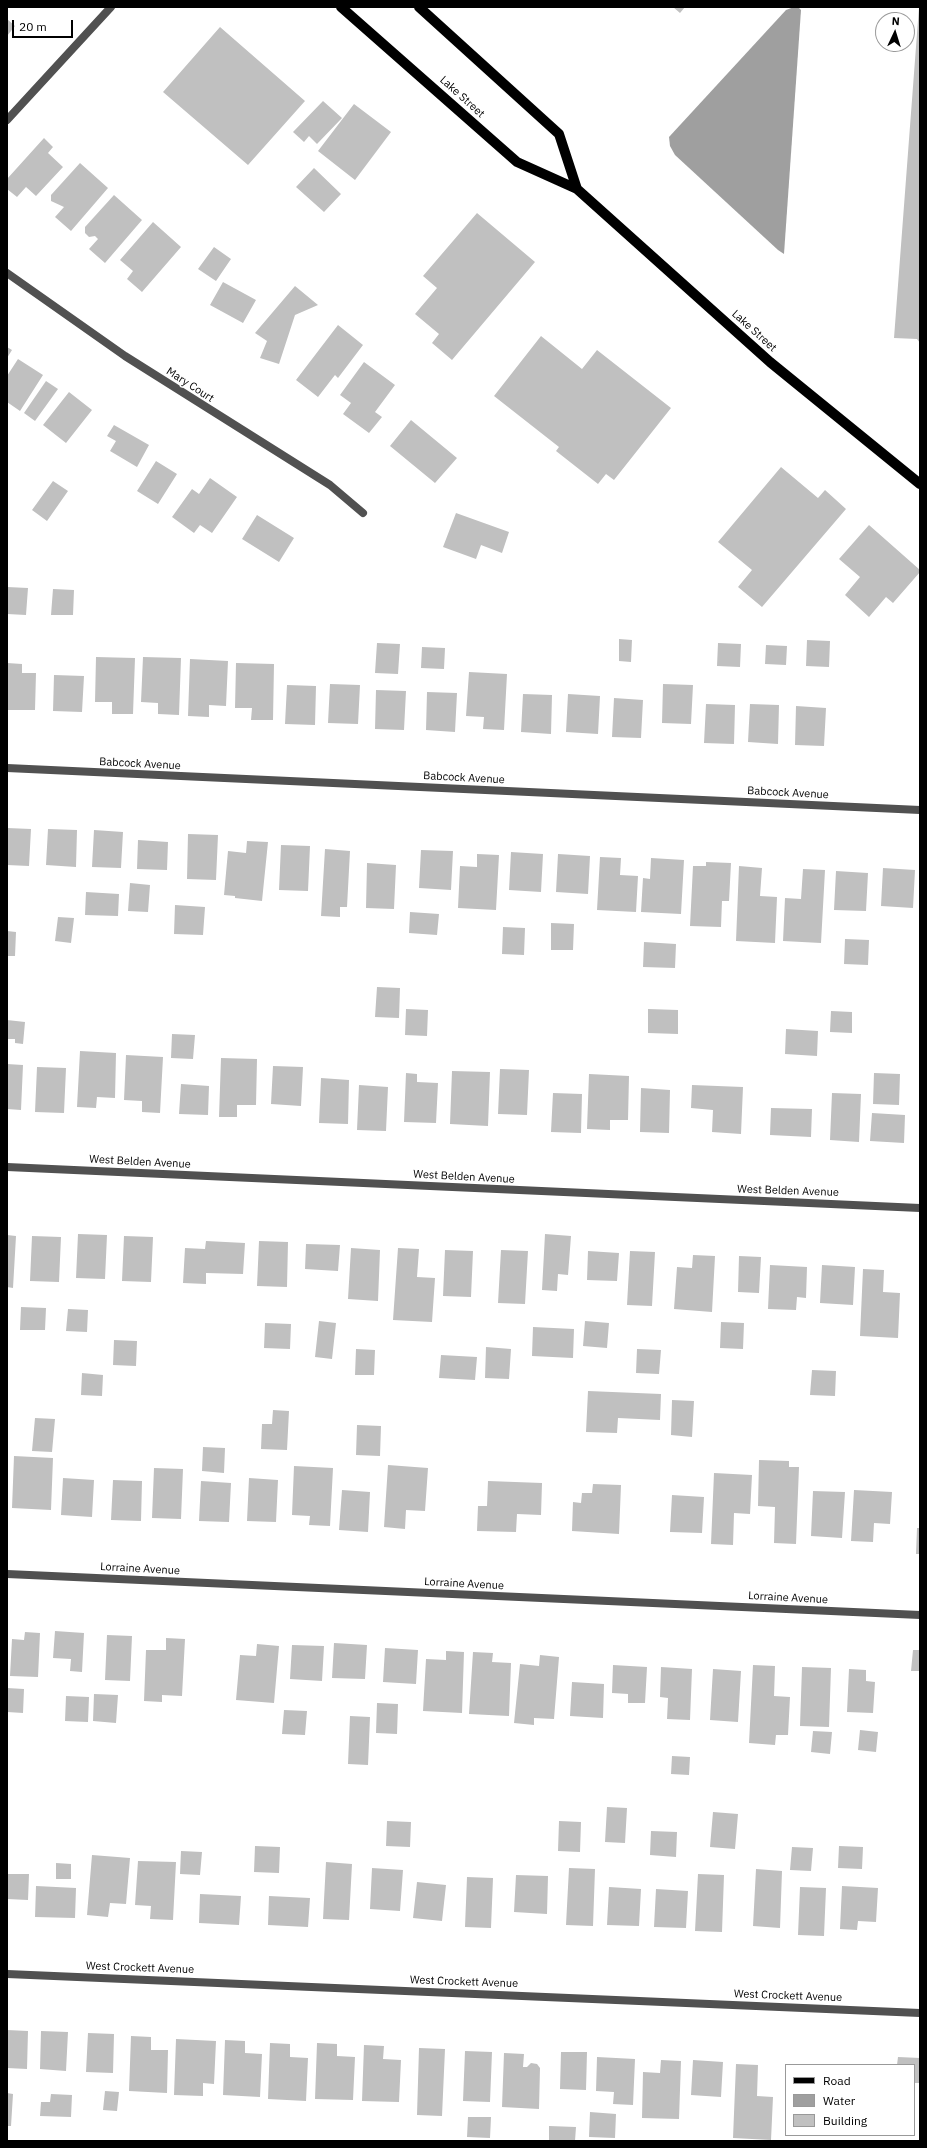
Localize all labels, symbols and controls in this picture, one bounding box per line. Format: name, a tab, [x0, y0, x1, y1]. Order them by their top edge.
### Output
scale bar	[14, 12, 75, 38]
north arrow	[875, 12, 915, 52]
text: N	[891, 14, 900, 28]
text: 20 m	[19, 19, 47, 34]
street label: Lake Street	[437, 73, 487, 121]
street label: Lake Street	[729, 307, 779, 355]
street label: Mary Court	[164, 365, 216, 405]
street label: Babcock Avenue	[99, 755, 181, 773]
street label: Babcock Avenue	[423, 769, 505, 787]
street label: Babcock Avenue	[747, 784, 829, 802]
street label: West Belden Avenue	[89, 1153, 191, 1171]
street label: West Belden Avenue	[413, 1168, 515, 1186]
street label: West Belden Avenue	[737, 1183, 839, 1199]
street label: Lorraine Avenue	[100, 1560, 180, 1578]
street label: Lorraine Avenue	[424, 1575, 504, 1593]
street label: Lorraine Avenue	[748, 1589, 828, 1607]
street label: West Crockett Avenue	[86, 1960, 194, 1976]
street label: West Crockett Avenue	[410, 1974, 518, 1990]
street label: West Crockett Avenue	[734, 1988, 842, 2004]
legend	[785, 2064, 915, 2136]
text: Road	[823, 2073, 851, 2088]
text: Water	[823, 2093, 855, 2108]
text: Building	[823, 2113, 867, 2128]

